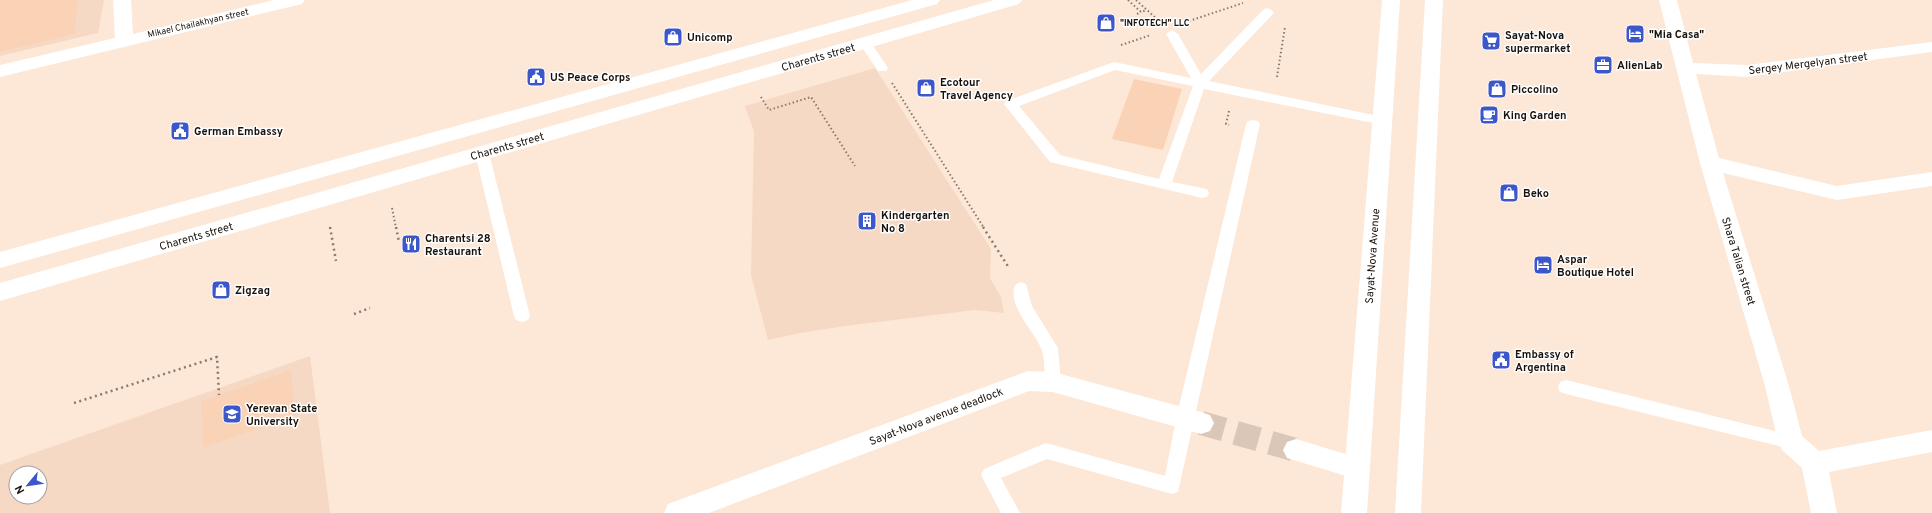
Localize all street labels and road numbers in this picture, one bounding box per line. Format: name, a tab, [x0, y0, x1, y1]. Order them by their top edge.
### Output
street label: Mikael Chailakhyan street	[147, 7, 250, 40]
street label: Charents street	[780, 41, 857, 75]
street label: Sergey Mergelyan street	[1748, 50, 1868, 78]
street label: Charents street	[469, 130, 546, 164]
street label: Sayat-Nova Avenue	[1363, 208, 1383, 304]
street label: Shara Talian street	[1718, 216, 1758, 307]
street label: Charents street	[158, 220, 235, 254]
street label: Sayat-Nova avenue deadlock	[868, 385, 1005, 449]

